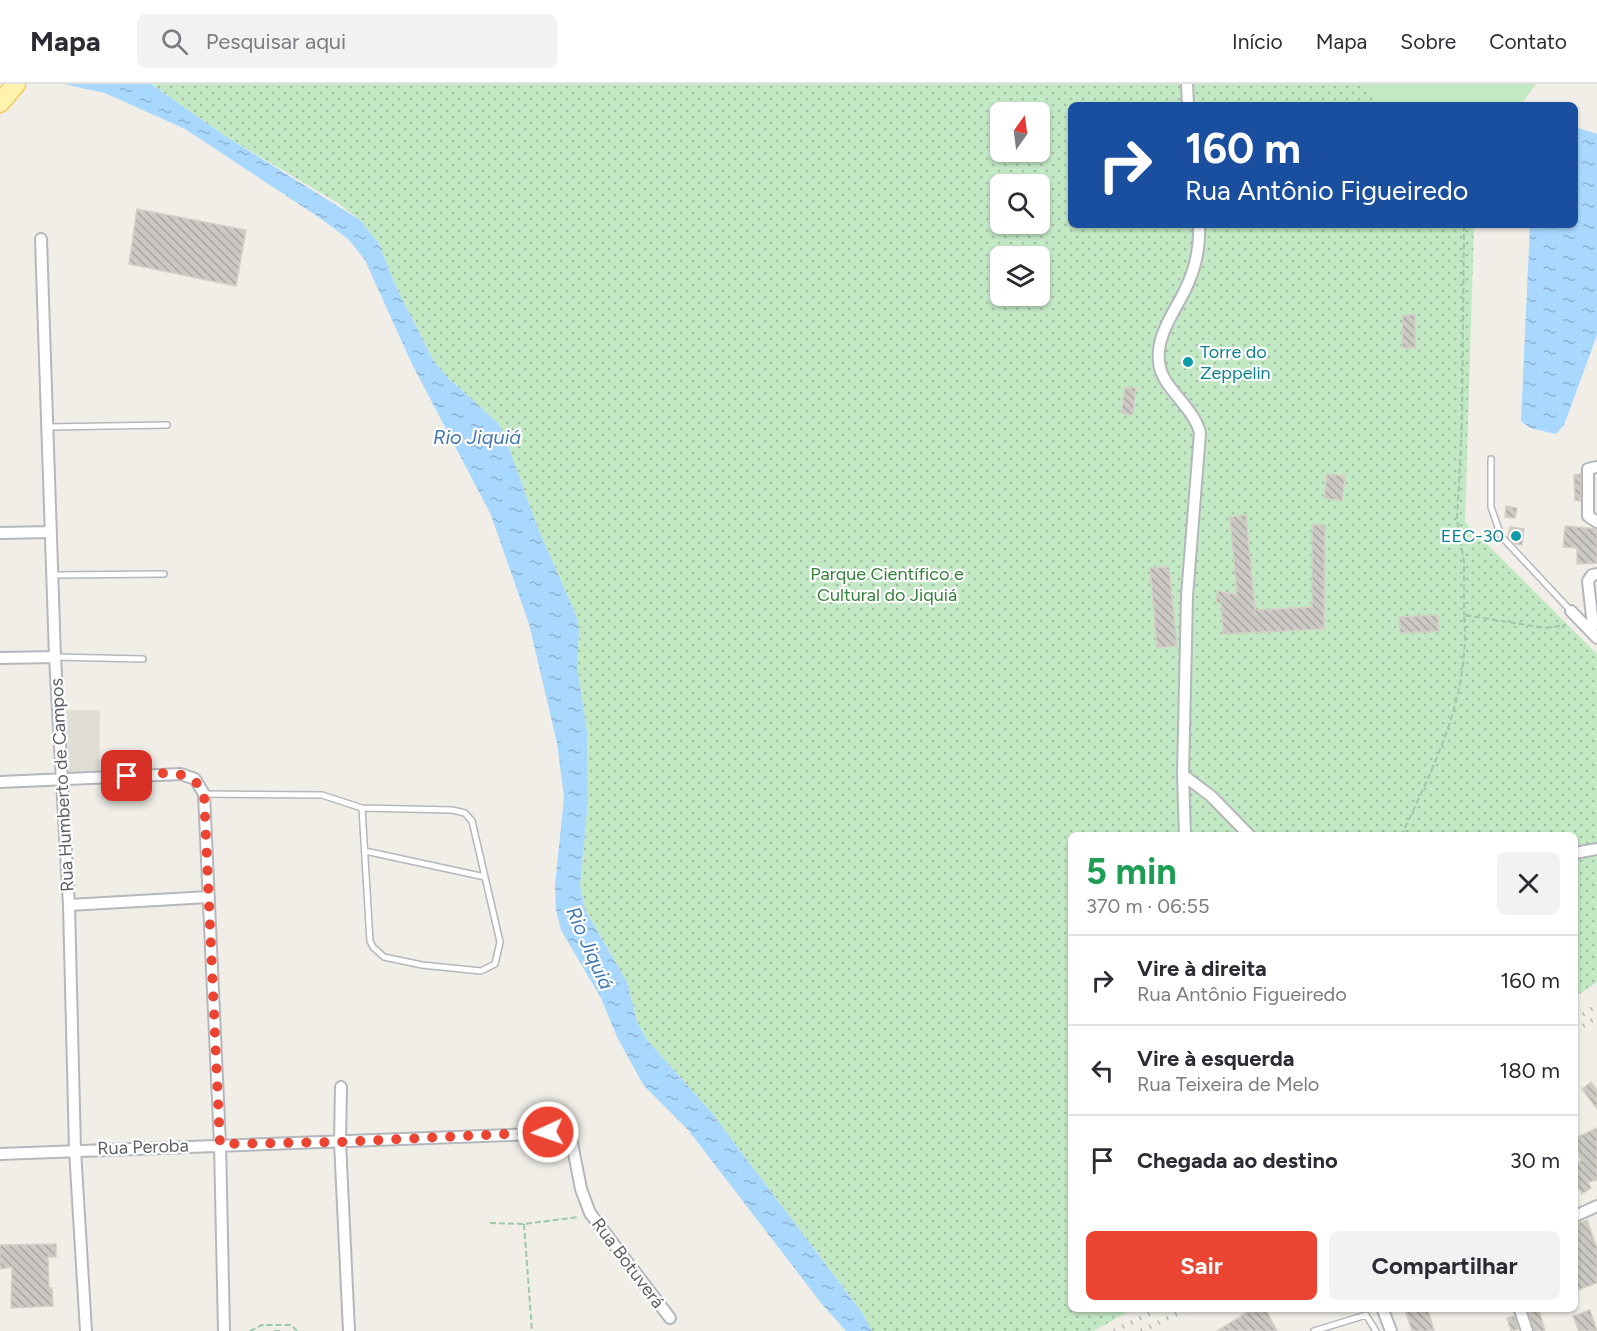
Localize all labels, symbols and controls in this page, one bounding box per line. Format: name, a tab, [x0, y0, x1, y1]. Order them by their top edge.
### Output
search box	[137, 14, 557, 68]
text: Mapa	[30, 24, 101, 58]
icon: search	[158, 25, 191, 58]
text: Pesquisar aqui	[206, 28, 346, 55]
text: Início	[1232, 29, 1283, 54]
text: Mapa	[1316, 29, 1367, 54]
text: Sobre	[1400, 29, 1456, 54]
text: Contato	[1489, 29, 1567, 54]
north arrow	[990, 102, 1050, 162]
map controls	[990, 102, 1050, 306]
text: 160 m	[1185, 123, 1301, 174]
icon: right	[1086, 126, 1164, 204]
button: search	[990, 174, 1050, 234]
text: Rua Antônio Figueiredo	[1185, 174, 1468, 207]
button: layers	[990, 246, 1050, 306]
place label: Torre do Zeppelin	[1200, 341, 1271, 384]
marker: Torre do Zeppelin	[1181, 355, 1195, 369]
water label: Rio Jiquiá	[433, 425, 521, 449]
place label: EEC-30	[1441, 525, 1504, 547]
marker: EEC-30	[1509, 529, 1523, 543]
park label: Parque Científico e Cultural do Jiquiá	[810, 563, 964, 606]
street label: Rua Humberto de Campos	[45, 678, 79, 892]
pin	[101, 750, 152, 801]
icon: arrive	[110, 759, 143, 792]
text: 5 min	[1086, 850, 1177, 893]
button: close	[1497, 852, 1560, 915]
text: 370 m · 06:55	[1086, 894, 1210, 918]
water label: Rio Jiquiá	[561, 903, 619, 993]
text: Vire à direita	[1137, 955, 1267, 982]
icon: right	[1086, 964, 1119, 997]
text: 160 m	[1500, 967, 1560, 994]
text: Rua Antônio Figueiredo	[1137, 982, 1347, 1006]
text: Vire à esquerda	[1137, 1045, 1295, 1072]
icon: left	[1086, 1054, 1119, 1087]
text: 180 m	[1499, 1057, 1560, 1084]
text: Rua Teixeira de Melo	[1137, 1072, 1319, 1096]
position arrow	[516, 1100, 580, 1164]
street label: Rua Peroba	[97, 1134, 189, 1160]
icon: arrive	[1086, 1144, 1119, 1177]
text: Chegada ao destino	[1137, 1147, 1338, 1174]
text: 30 m	[1510, 1147, 1560, 1174]
street label: Rua Botuverá	[587, 1213, 669, 1313]
button: Sair	[1086, 1231, 1317, 1300]
button: Compartilhar	[1329, 1231, 1560, 1300]

